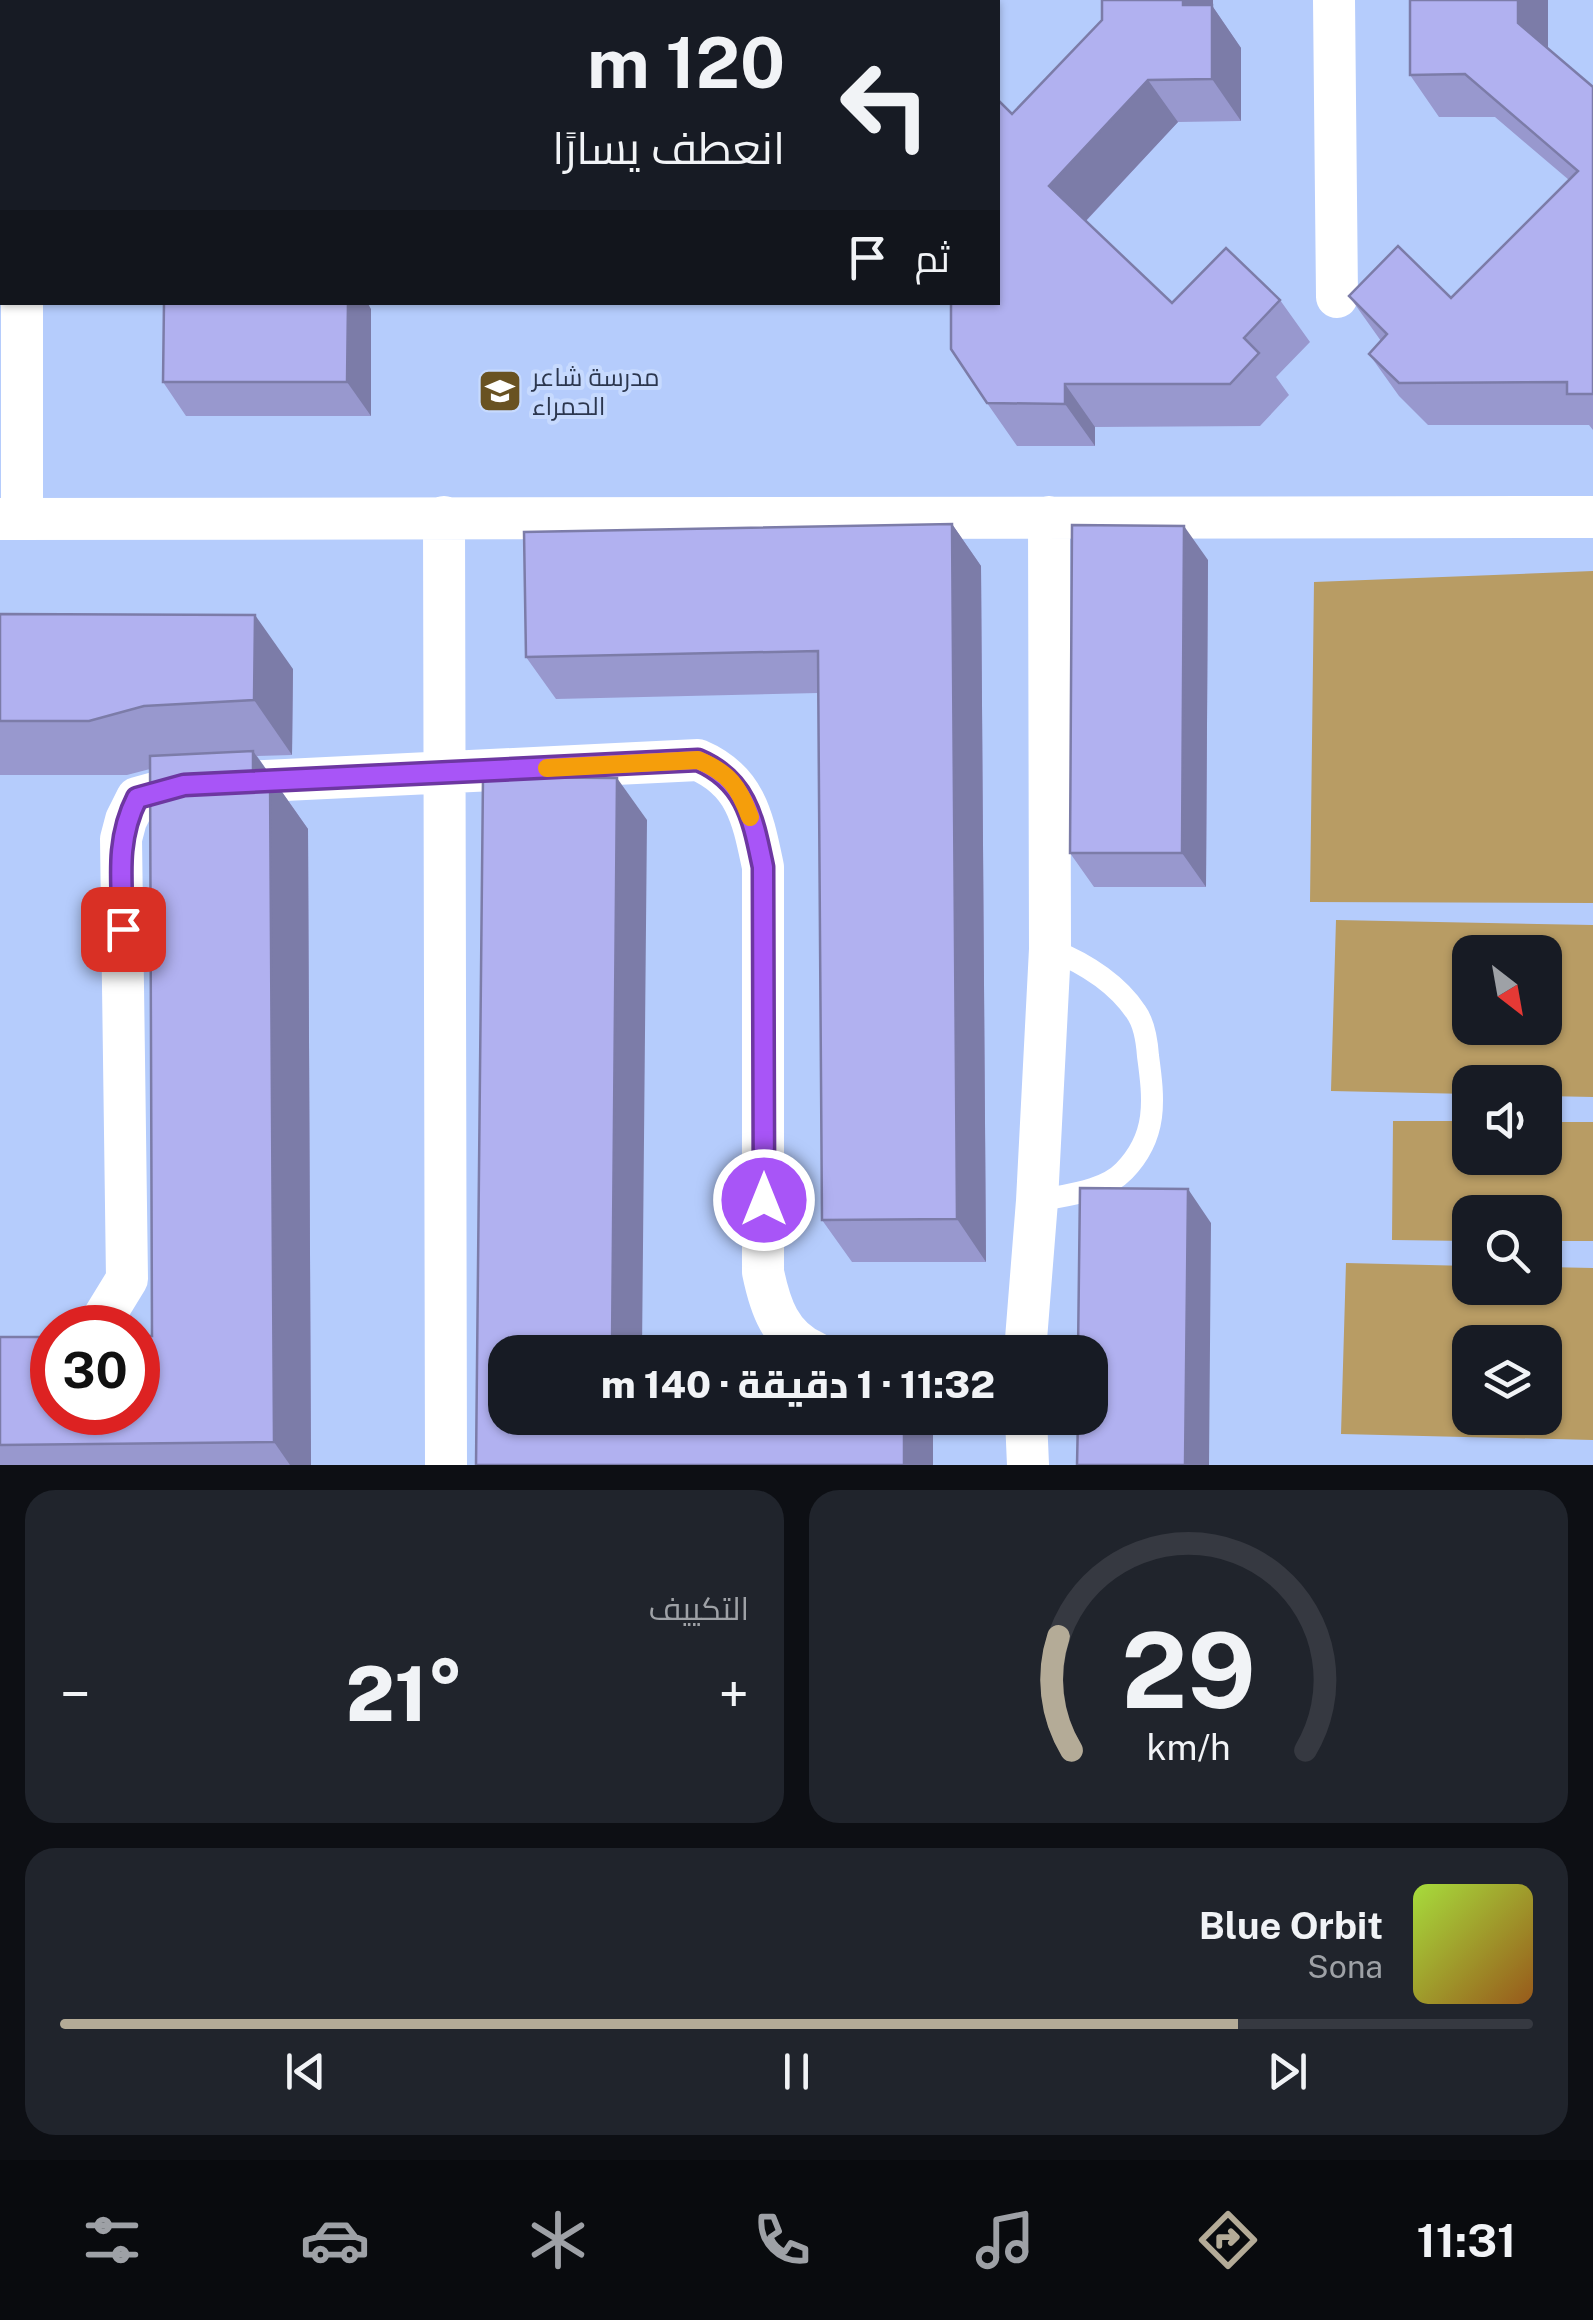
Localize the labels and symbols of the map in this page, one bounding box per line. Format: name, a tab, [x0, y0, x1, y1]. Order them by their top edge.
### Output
place label: مدرسة شاعر الحمراء	[530, 362, 660, 421]
school or university icon: مدرسة شاعر الحمراء	[477, 368, 523, 414]
pin	[81, 887, 166, 972]
north arrow	[1452, 935, 1562, 1045]
position arrow	[712, 1148, 816, 1252]
speed limit sign: 30	[30, 1305, 160, 1435]

